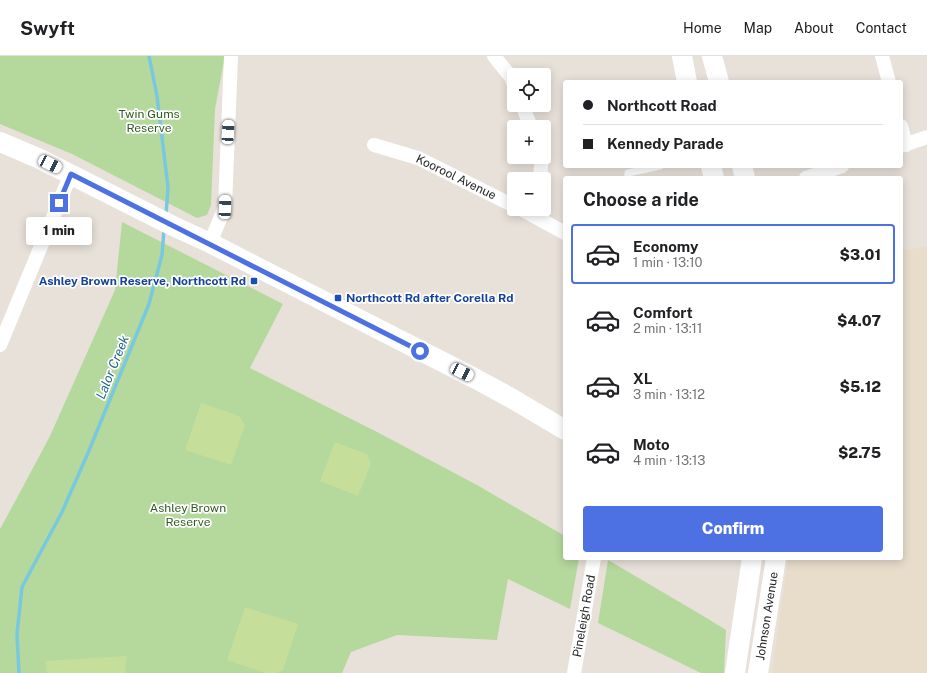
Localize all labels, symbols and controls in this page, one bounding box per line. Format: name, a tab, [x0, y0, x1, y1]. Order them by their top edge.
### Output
text: Swyft	[20, 17, 75, 39]
text: Home	[683, 20, 722, 36]
text: Map	[744, 20, 772, 36]
text: About	[794, 20, 834, 36]
text: Contact	[856, 20, 907, 36]
map controls	[507, 68, 551, 216]
button: locate	[507, 68, 551, 112]
text: Northcott Road	[607, 97, 717, 114]
park label: Twin Gums Reserve	[118, 107, 180, 135]
car	[221, 120, 235, 144]
button: +	[507, 120, 551, 164]
text: Kennedy Parade	[607, 135, 724, 152]
street label: Koorool Avenue	[414, 152, 498, 203]
car	[37, 153, 63, 175]
button: −	[507, 172, 551, 216]
text: Choose a ride	[583, 189, 699, 210]
route end	[50, 194, 68, 212]
car	[219, 195, 231, 219]
callout: 1 min	[26, 217, 92, 245]
text: 1 min	[43, 223, 75, 238]
icon: car	[585, 236, 621, 272]
text: Economy	[633, 238, 698, 255]
text: $3.01	[840, 246, 881, 263]
text: 1 min · 13:10	[633, 255, 702, 270]
place label: Ashley Brown Reserve, Northcott Rd	[39, 274, 246, 288]
marker: Ashley Brown Reserve, Northcott Rd	[249, 276, 259, 286]
place label: Northcott Rd after Corella Rd	[346, 291, 513, 305]
marker: Northcott Rd after Corella Rd	[333, 293, 343, 303]
icon: car	[585, 302, 621, 338]
text: Comfort	[633, 304, 693, 321]
text: $4.07	[837, 312, 881, 329]
text: 2 min · 13:11	[633, 321, 702, 336]
water label: Lalor Creek	[93, 333, 132, 401]
route start	[411, 342, 429, 360]
car	[449, 361, 475, 383]
icon: car	[585, 368, 621, 404]
text: XL	[633, 370, 652, 387]
text: $5.12	[840, 378, 881, 395]
text: 3 min · 13:12	[633, 387, 705, 402]
icon: car	[585, 434, 621, 470]
text: Moto	[633, 436, 670, 453]
text: $2.75	[838, 444, 881, 461]
text: 4 min · 13:13	[633, 453, 706, 468]
park label: Ashley Brown Reserve	[150, 501, 226, 529]
button: Confirm	[583, 506, 883, 552]
street label: Johnson Avenue	[753, 571, 781, 661]
street label: Pineleigh Road	[570, 574, 598, 658]

